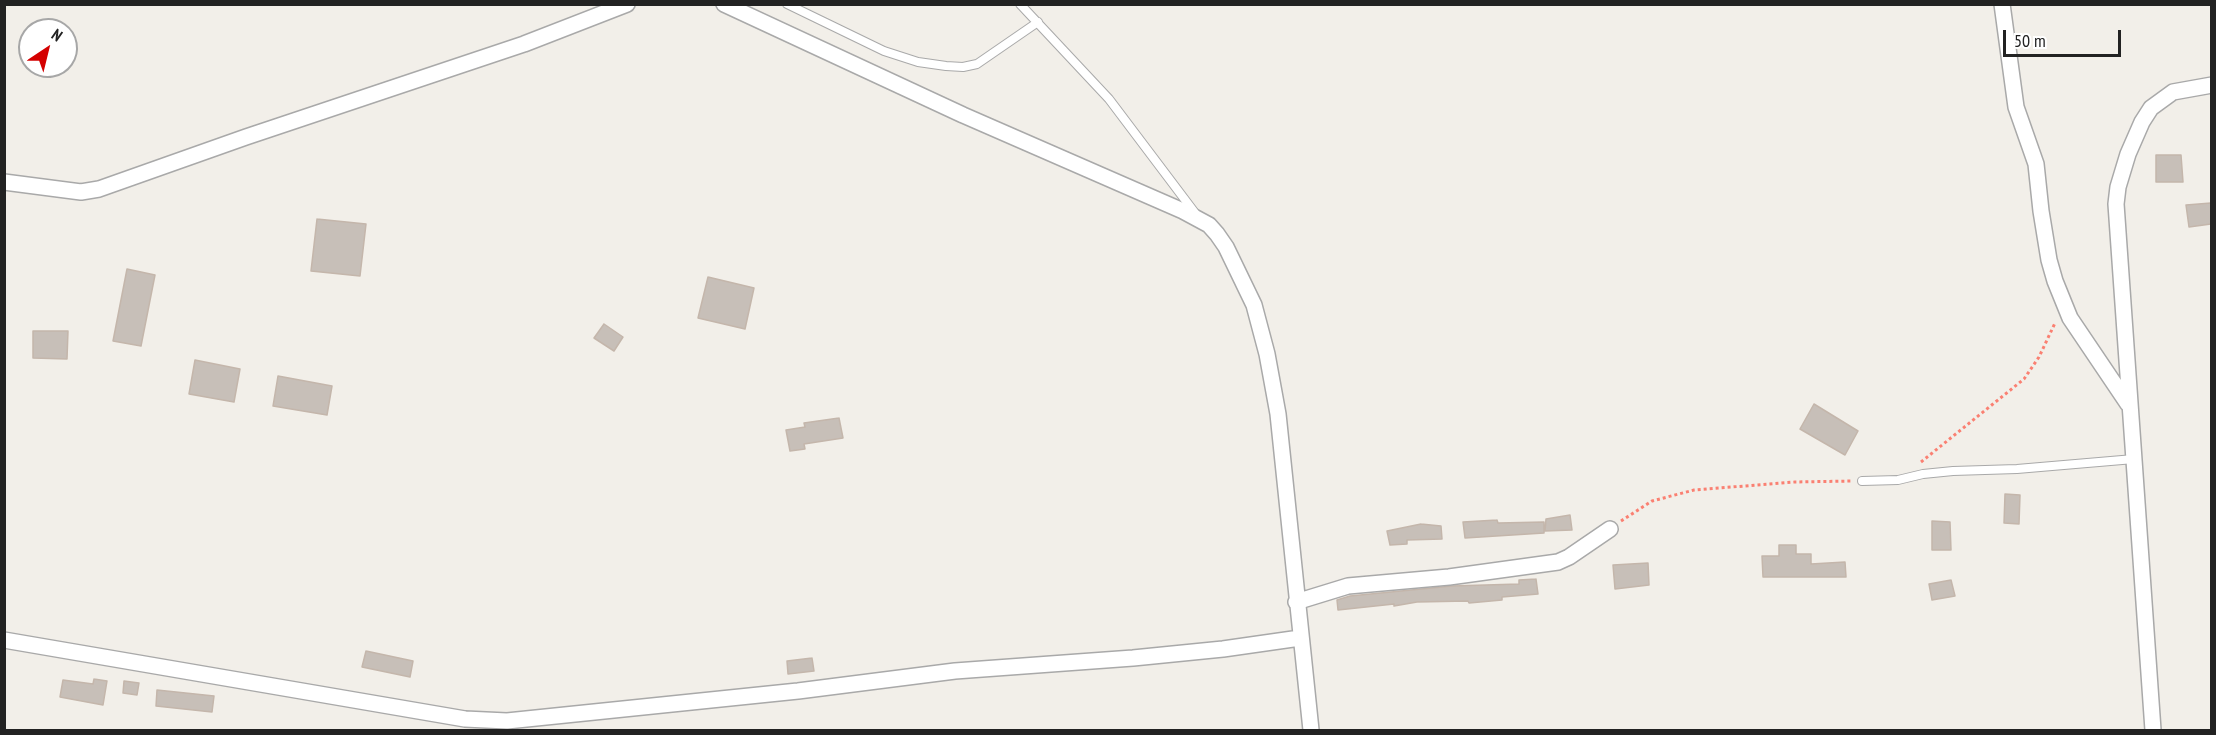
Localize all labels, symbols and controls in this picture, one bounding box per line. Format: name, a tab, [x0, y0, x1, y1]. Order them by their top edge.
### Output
north arrow	[18, 18, 78, 78]
scale bar	[2006, 18, 2124, 56]
text: N	[48, 24, 66, 46]
text: 50 m	[2014, 29, 2046, 52]

